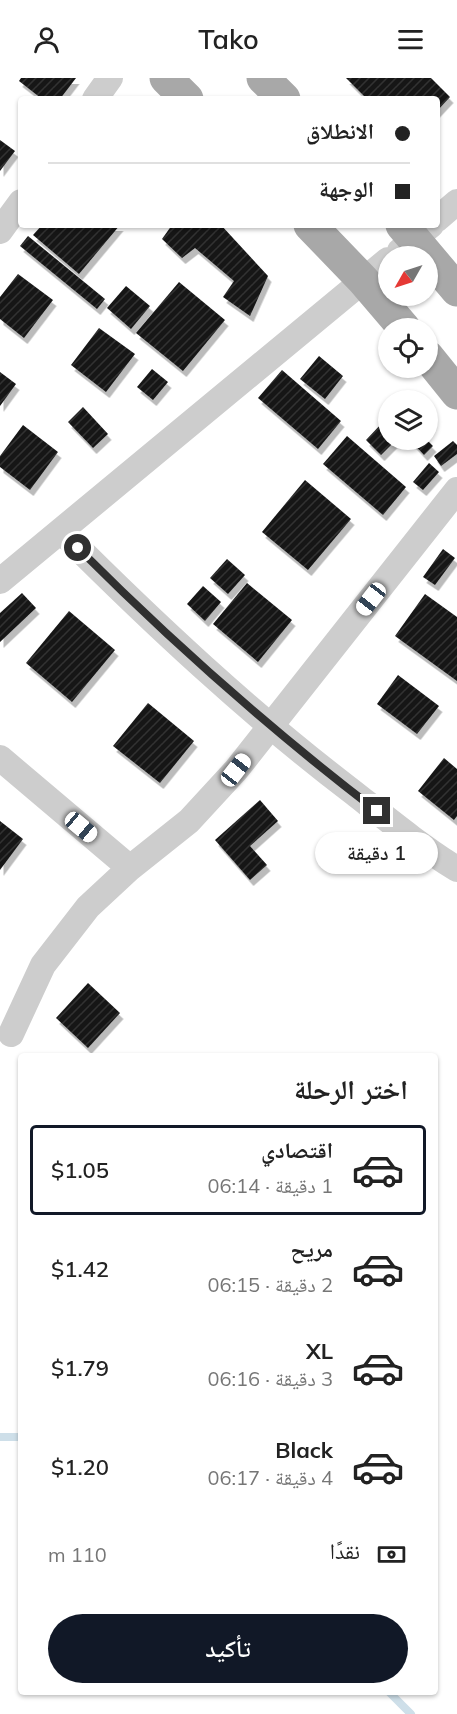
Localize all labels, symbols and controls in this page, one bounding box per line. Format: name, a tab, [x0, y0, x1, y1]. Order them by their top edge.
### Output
text: Tako	[198, 22, 259, 56]
icon: person	[30, 23, 63, 56]
icon: menu	[394, 23, 427, 56]
text: الانطلاق	[306, 117, 374, 145]
text: الوجهة	[319, 175, 374, 203]
north arrow	[378, 246, 438, 306]
map controls	[378, 246, 438, 450]
button: locate	[378, 318, 438, 378]
button: layers	[378, 390, 438, 450]
route start	[64, 534, 91, 561]
car	[353, 579, 389, 619]
car	[218, 750, 254, 790]
route end	[363, 797, 390, 824]
car	[61, 809, 101, 845]
callout: 1 دقيقة	[316, 832, 439, 874]
text: 1 دقيقة	[347, 840, 406, 865]
text: اختر الرحلة	[294, 1072, 408, 1106]
text: اقتصادي	[261, 1136, 333, 1164]
icon: car	[351, 1143, 405, 1197]
text: $1.05	[51, 1156, 109, 1184]
text: 1 دقيقة · 06:14	[207, 1173, 333, 1198]
text: مريح	[290, 1235, 333, 1263]
icon: car	[351, 1242, 405, 1296]
text: $1.42	[51, 1255, 109, 1283]
text: 2 دقيقة · 06:15	[207, 1272, 333, 1297]
text: XL	[306, 1337, 333, 1365]
icon: car	[351, 1341, 405, 1395]
text: $1.79	[51, 1354, 109, 1382]
text: 3 دقيقة · 06:16	[207, 1366, 333, 1391]
text: Black	[275, 1436, 333, 1464]
icon: car	[351, 1440, 405, 1494]
text: $1.20	[51, 1453, 109, 1481]
text: 4 دقيقة · 06:17	[207, 1465, 333, 1490]
text: نقدًا	[330, 1537, 360, 1565]
icon: cash	[375, 1538, 408, 1571]
text: 110 m	[48, 1542, 107, 1567]
button: تأكيد	[48, 1614, 408, 1683]

